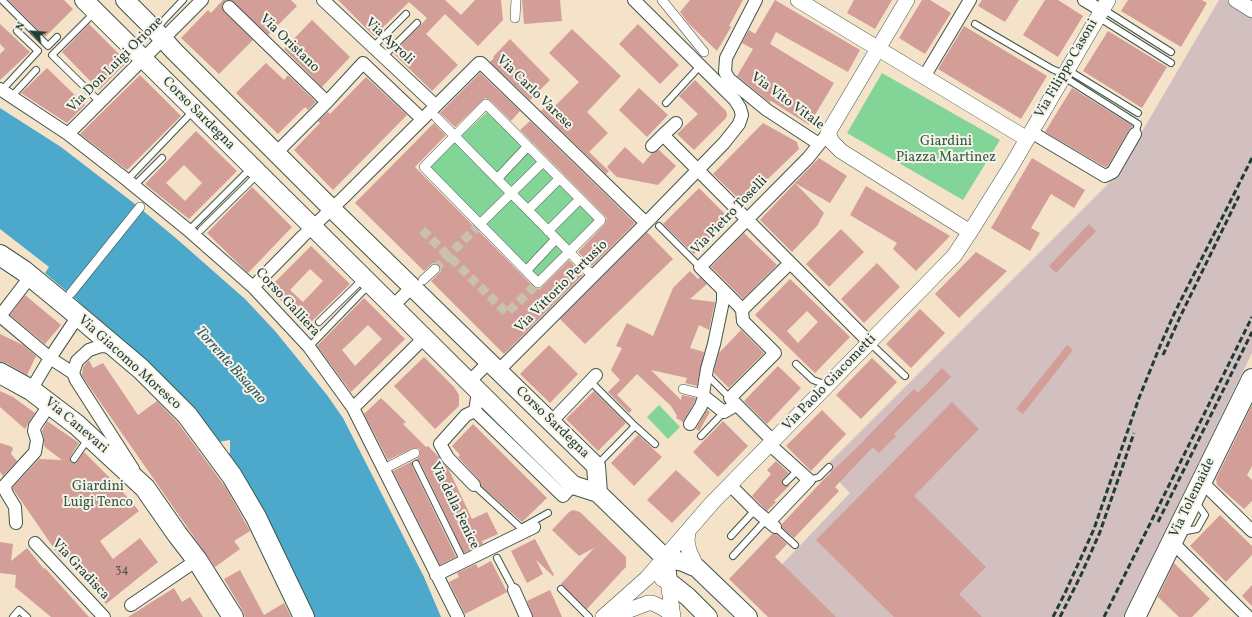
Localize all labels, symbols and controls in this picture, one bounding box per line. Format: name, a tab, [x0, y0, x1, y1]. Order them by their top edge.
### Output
street label: Via Oristano	[256, 11, 322, 77]
north arrow	[12, 12, 52, 52]
street label: Via Don Luigi Orione	[65, 14, 167, 116]
street label: Via Ayroli	[361, 15, 417, 69]
street label: Via Filippo Casoni	[1032, 17, 1102, 121]
text: N	[12, 20, 29, 33]
street label: Via Carlo Varese	[492, 52, 576, 134]
street label: Via Vito Vitale	[747, 70, 827, 134]
street label: Corso Sardegna	[158, 74, 238, 154]
park label: Giardini Piazza Martinez	[896, 134, 996, 166]
street label: Via Pietro Toselli	[688, 173, 772, 259]
street label: Via Vittorio Pertusio	[512, 237, 612, 337]
street label: Corso Galliera	[251, 265, 323, 341]
street label: Via Giacomo Moresco	[74, 312, 184, 414]
water label: Torrente Bisagno	[191, 324, 269, 408]
street label: Via Paolo Giacometti	[780, 331, 880, 435]
street label: Corso Sardegna	[512, 384, 592, 462]
street label: Via Canevari	[41, 394, 111, 458]
street label: Via Tolemaide	[1167, 456, 1219, 540]
street label: Via della Fenice	[426, 460, 482, 552]
park label: Giardini Luigi Tenco	[63, 479, 133, 512]
street label: Via Gradisca	[47, 536, 113, 604]
house number: 34	[115, 564, 129, 578]

